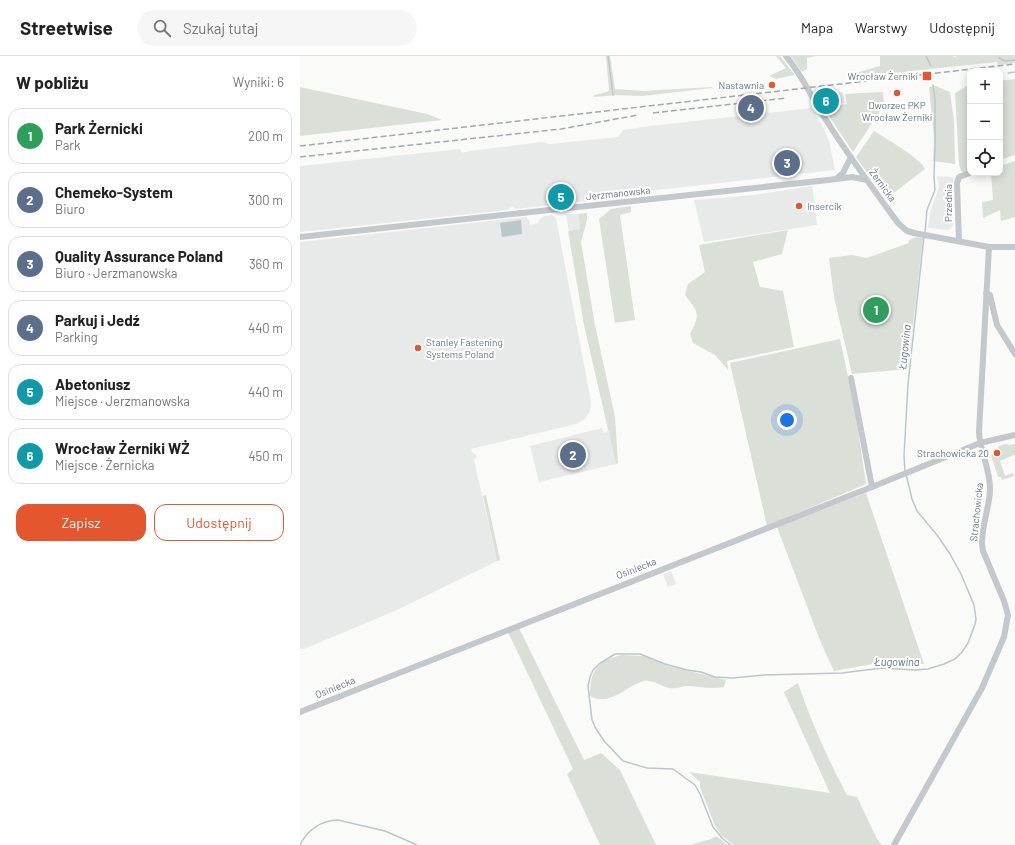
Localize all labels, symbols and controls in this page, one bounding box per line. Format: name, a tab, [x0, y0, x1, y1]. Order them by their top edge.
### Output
search box	[137, 10, 417, 46]
text: Streetwise	[20, 16, 113, 39]
icon: search	[151, 17, 173, 39]
text: Szukaj tutaj	[183, 19, 258, 37]
text: Mapa	[801, 19, 833, 36]
text: Warstwy	[855, 19, 907, 36]
text: Udostępnij	[929, 19, 995, 36]
map controls	[967, 68, 1003, 176]
button: +	[967, 68, 1003, 104]
place label: Wrocław Żerniki	[847, 70, 918, 82]
marker: Wrocław Żerniki	[921, 70, 933, 82]
text: W pobliżu	[16, 72, 89, 92]
text: Wyniki: 6	[233, 74, 284, 90]
place label: Nastawnia	[718, 79, 764, 91]
marker: Nastawnia	[767, 80, 777, 90]
pin: 6	[813, 86, 839, 116]
marker: Dworzec PKP Wrocław Żerniki	[892, 88, 902, 98]
pin: 4	[738, 93, 764, 123]
place label: Dworzec PKP Wrocław Żerniki	[862, 99, 932, 123]
button: −	[967, 104, 1003, 140]
text: Park Żernicki	[55, 119, 143, 137]
text: 1	[28, 128, 32, 144]
text: 200 m	[248, 128, 283, 144]
text: Park	[55, 137, 81, 153]
button: locate	[967, 140, 1003, 176]
pin: 3	[774, 148, 800, 178]
street label: Żernicka	[867, 166, 899, 204]
pin: 5	[548, 182, 574, 212]
text: Chemeko-System	[55, 183, 173, 201]
street label: Jerzmanowska	[585, 184, 651, 202]
street label: Przednia	[942, 184, 954, 222]
text: 2	[26, 192, 34, 208]
text: 300 m	[248, 192, 283, 208]
place label: Insercik	[807, 200, 841, 212]
text: Biuro	[55, 201, 85, 217]
marker: Insercik	[794, 201, 804, 211]
text: Quality Assurance Poland	[55, 247, 223, 265]
text: 3	[26, 256, 34, 272]
text: 360 m	[249, 256, 283, 272]
text: Biuro · Jerzmanowska	[55, 265, 178, 281]
pin: 1	[863, 295, 889, 325]
text: Parkuj i Jedź	[55, 311, 140, 329]
text: 4	[26, 320, 34, 336]
text: 440 m	[248, 320, 283, 336]
water label: Ługowina	[895, 324, 913, 371]
text: Parking	[55, 329, 98, 345]
place label: Stanley Fastening Systems Poland	[426, 336, 503, 360]
marker: Stanley Fastening Systems Poland	[413, 343, 423, 353]
text: Abetoniusz	[55, 375, 130, 393]
text: 5	[26, 384, 34, 400]
text: 440 m	[248, 384, 283, 400]
text: Miejsce · Jerzmanowska	[55, 393, 190, 409]
your location	[777, 410, 797, 430]
text: Wrocław Żerniki WŻ	[55, 439, 190, 457]
pin: 2	[560, 440, 586, 470]
place label: Strachowicka 20	[917, 447, 989, 459]
text: 6	[27, 448, 33, 464]
text: 450 m	[248, 448, 283, 464]
marker: Strachowicka 20	[992, 448, 1002, 458]
text: Miejsce · Żernicka	[55, 457, 154, 473]
street label: Strachowicka	[967, 482, 985, 542]
button: Zapisz	[16, 504, 146, 541]
button: Udostępnij	[154, 504, 284, 541]
street label: Osiniecka	[614, 555, 658, 581]
water label: Ługowina	[873, 655, 920, 668]
street label: Osiniecka	[313, 674, 357, 700]

